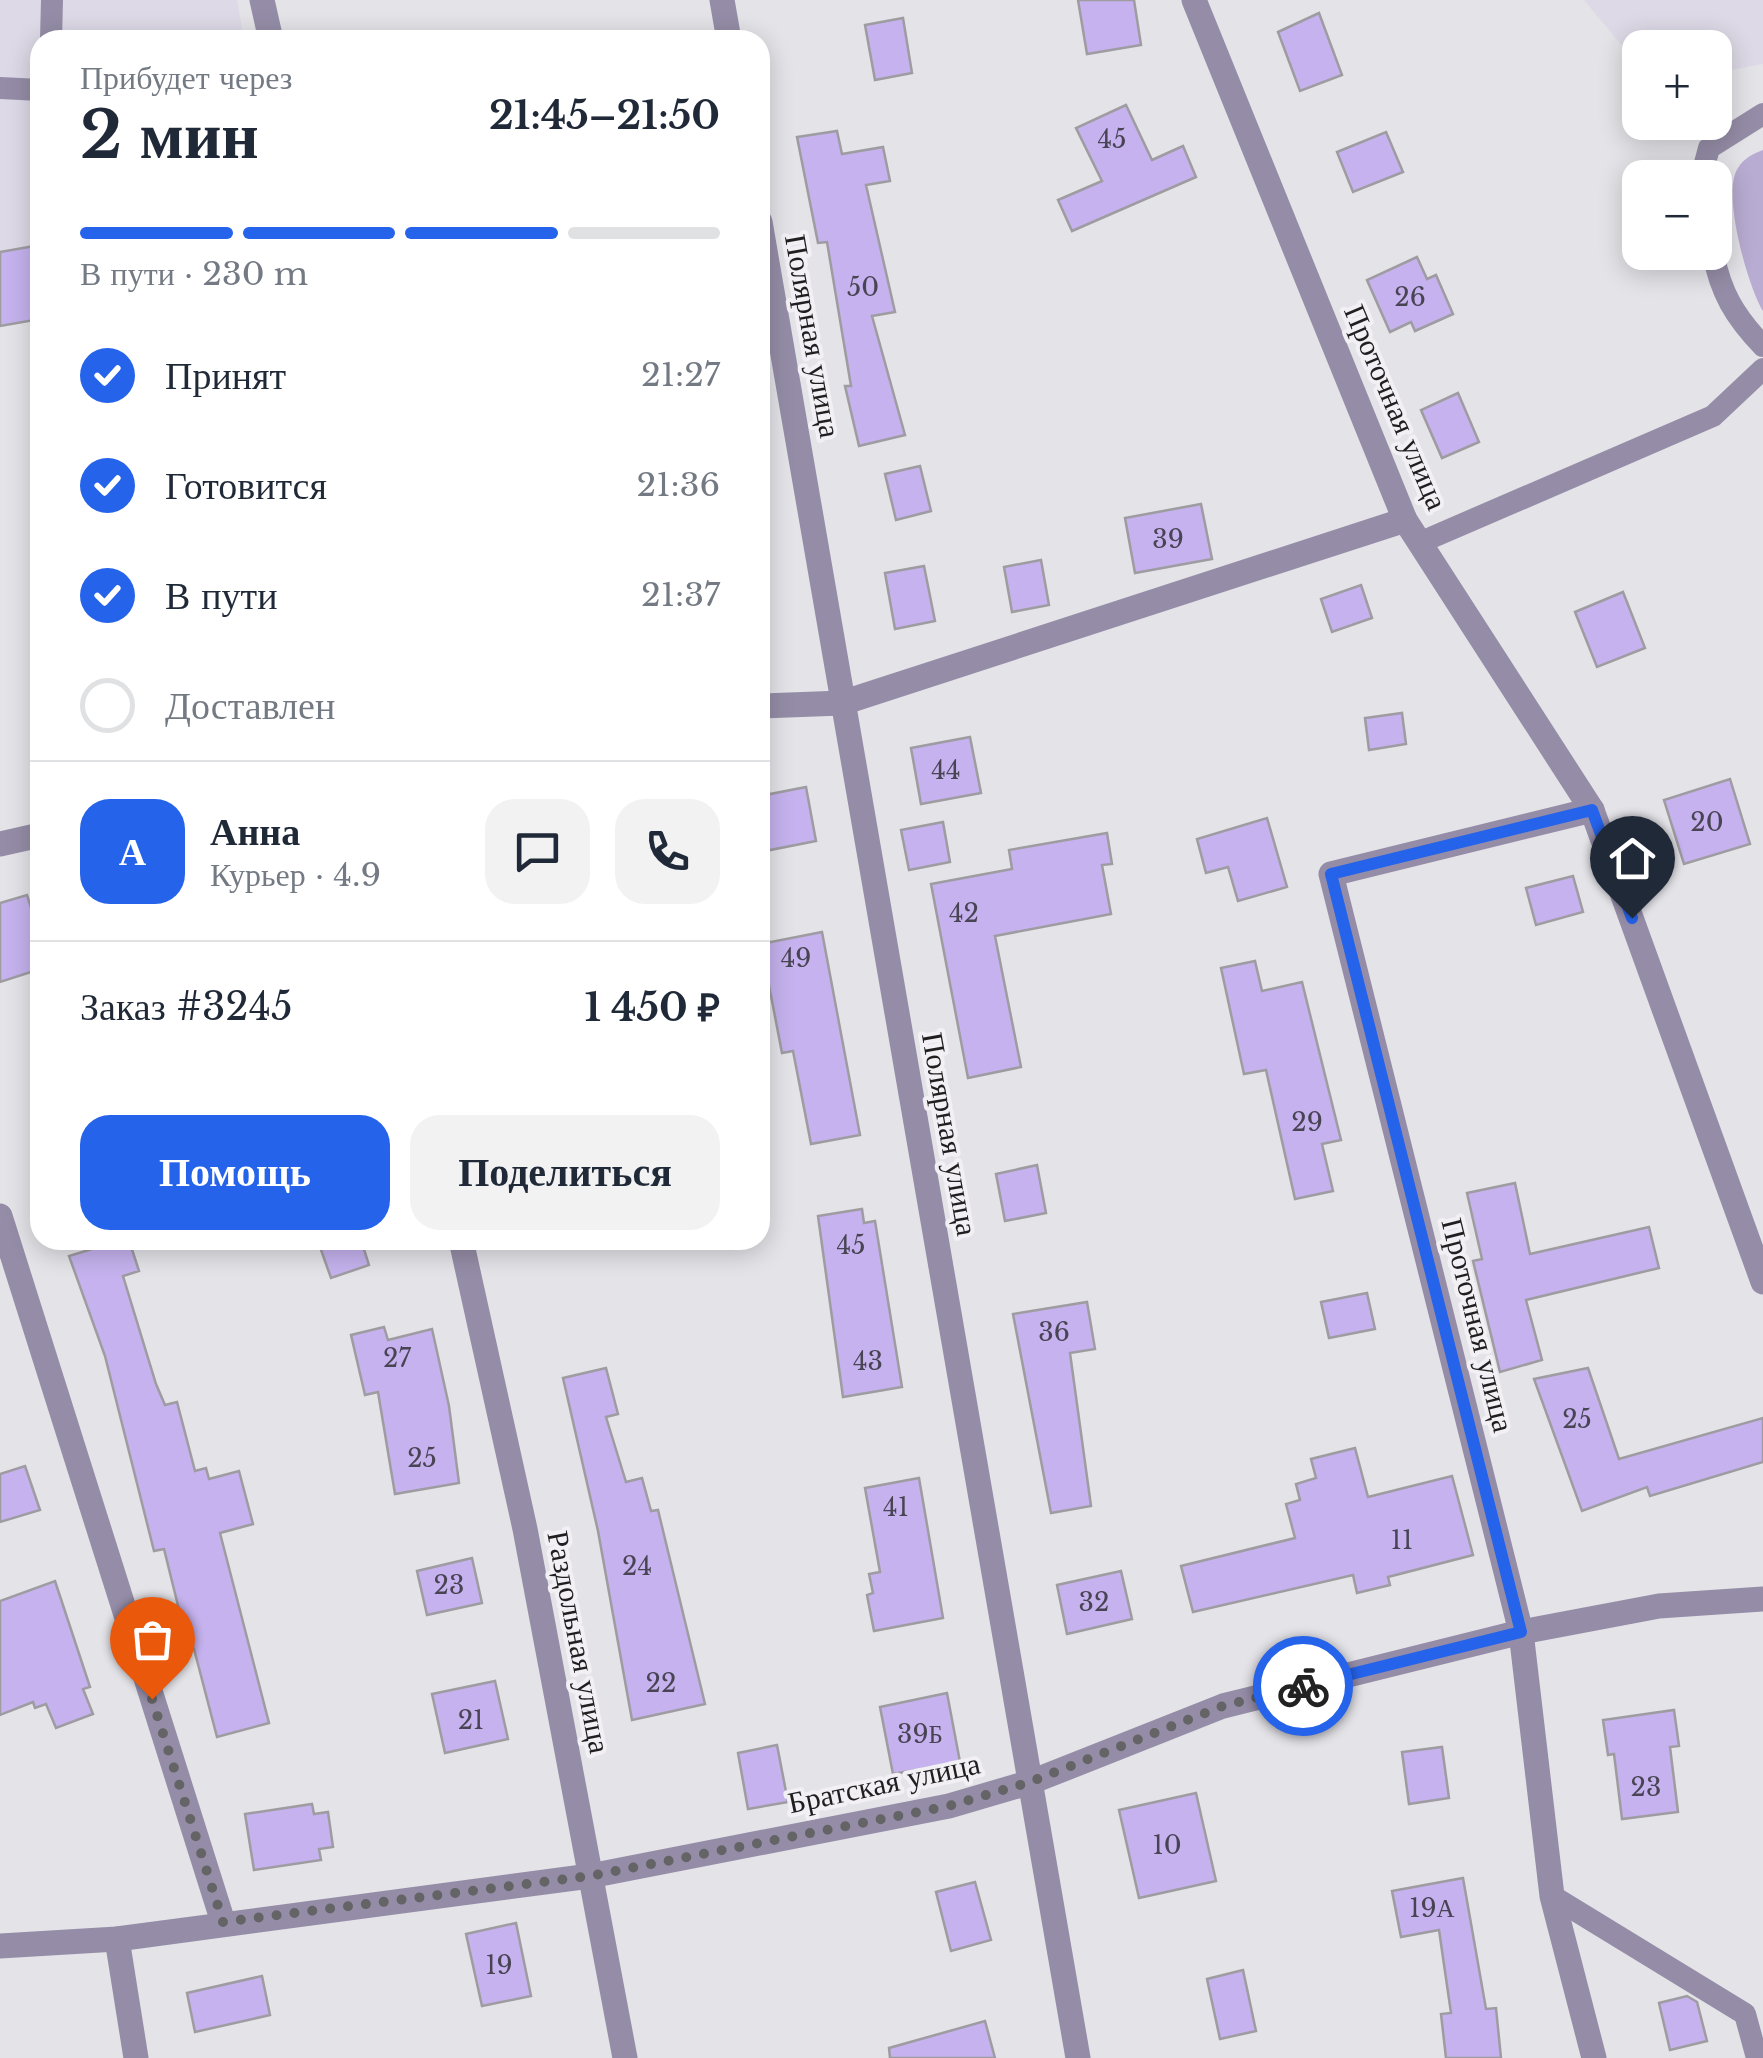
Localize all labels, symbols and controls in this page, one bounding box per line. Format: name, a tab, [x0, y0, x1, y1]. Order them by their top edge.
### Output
map controls	[1622, 30, 1732, 270]
button: +	[1622, 30, 1732, 140]
text: Прибудет через	[80, 58, 292, 98]
text: 21:45–21:50	[489, 92, 720, 139]
text: 2 мин	[80, 95, 259, 176]
house number: 45	[1098, 124, 1126, 155]
button: −	[1622, 160, 1732, 270]
street label: Полярная улица	[777, 231, 849, 441]
text: В пути · 230 m	[80, 254, 308, 294]
house number: 50	[847, 272, 879, 303]
house number: 26	[1394, 282, 1426, 313]
street label: Проточная улица	[1336, 299, 1456, 515]
icon: check	[80, 348, 135, 403]
text: Принят	[165, 352, 286, 399]
text: 21:27	[641, 355, 720, 395]
icon: check	[80, 458, 135, 513]
text: Готовится	[165, 462, 327, 509]
text: 21:36	[637, 465, 720, 505]
house number: 39	[1152, 524, 1184, 555]
icon: check	[80, 568, 135, 623]
text: В пути	[165, 572, 278, 619]
text: 21:37	[641, 575, 720, 615]
text: Доставлен	[165, 682, 335, 729]
house number: 44	[931, 755, 961, 786]
button: chat	[485, 799, 590, 904]
button: phone	[615, 799, 720, 904]
house number: 20	[1690, 807, 1724, 838]
text: Анна	[210, 808, 300, 855]
pin	[1590, 816, 1675, 919]
text: А	[119, 828, 146, 875]
icon: home	[1605, 831, 1660, 886]
text: Курьер · 4.9	[210, 855, 381, 895]
house number: 42	[949, 898, 979, 929]
house number: 49	[781, 943, 811, 974]
text: Заказ #3245	[80, 983, 293, 1030]
text: 1 450 ₽	[585, 984, 720, 1031]
street label: Полярная улица	[914, 1029, 986, 1239]
house number: 29	[1291, 1107, 1323, 1138]
button: Помощь	[80, 1115, 390, 1230]
button: Поделиться	[410, 1115, 720, 1230]
street label: Проточная улица	[1434, 1214, 1522, 1436]
house number: 45	[837, 1230, 865, 1261]
house number: 36	[1038, 1317, 1070, 1348]
house number: 27	[383, 1343, 411, 1374]
house number: 43	[853, 1346, 883, 1377]
house number: 25	[1562, 1404, 1592, 1435]
house number: 25	[407, 1443, 437, 1474]
house number: 41	[883, 1492, 909, 1523]
house number: 11	[1391, 1525, 1413, 1556]
street label: Раздольная улица	[539, 1528, 619, 1756]
house number: 24	[622, 1551, 652, 1582]
house number: 23	[434, 1570, 464, 1601]
house number: 32	[1079, 1587, 1109, 1618]
pin	[110, 1597, 195, 1700]
icon: bag	[125, 1612, 180, 1667]
courier	[1253, 1636, 1353, 1736]
icon: bike	[1276, 1659, 1331, 1714]
house number: 22	[646, 1668, 676, 1699]
house number: 21	[458, 1705, 484, 1736]
house number: 39Б	[897, 1719, 943, 1750]
street label: Братская улица	[785, 1745, 983, 1821]
house number: 23	[1631, 1772, 1661, 1803]
house number: 10	[1152, 1830, 1182, 1861]
house number: 19А	[1409, 1893, 1455, 1924]
house number: 19	[485, 1950, 513, 1981]

